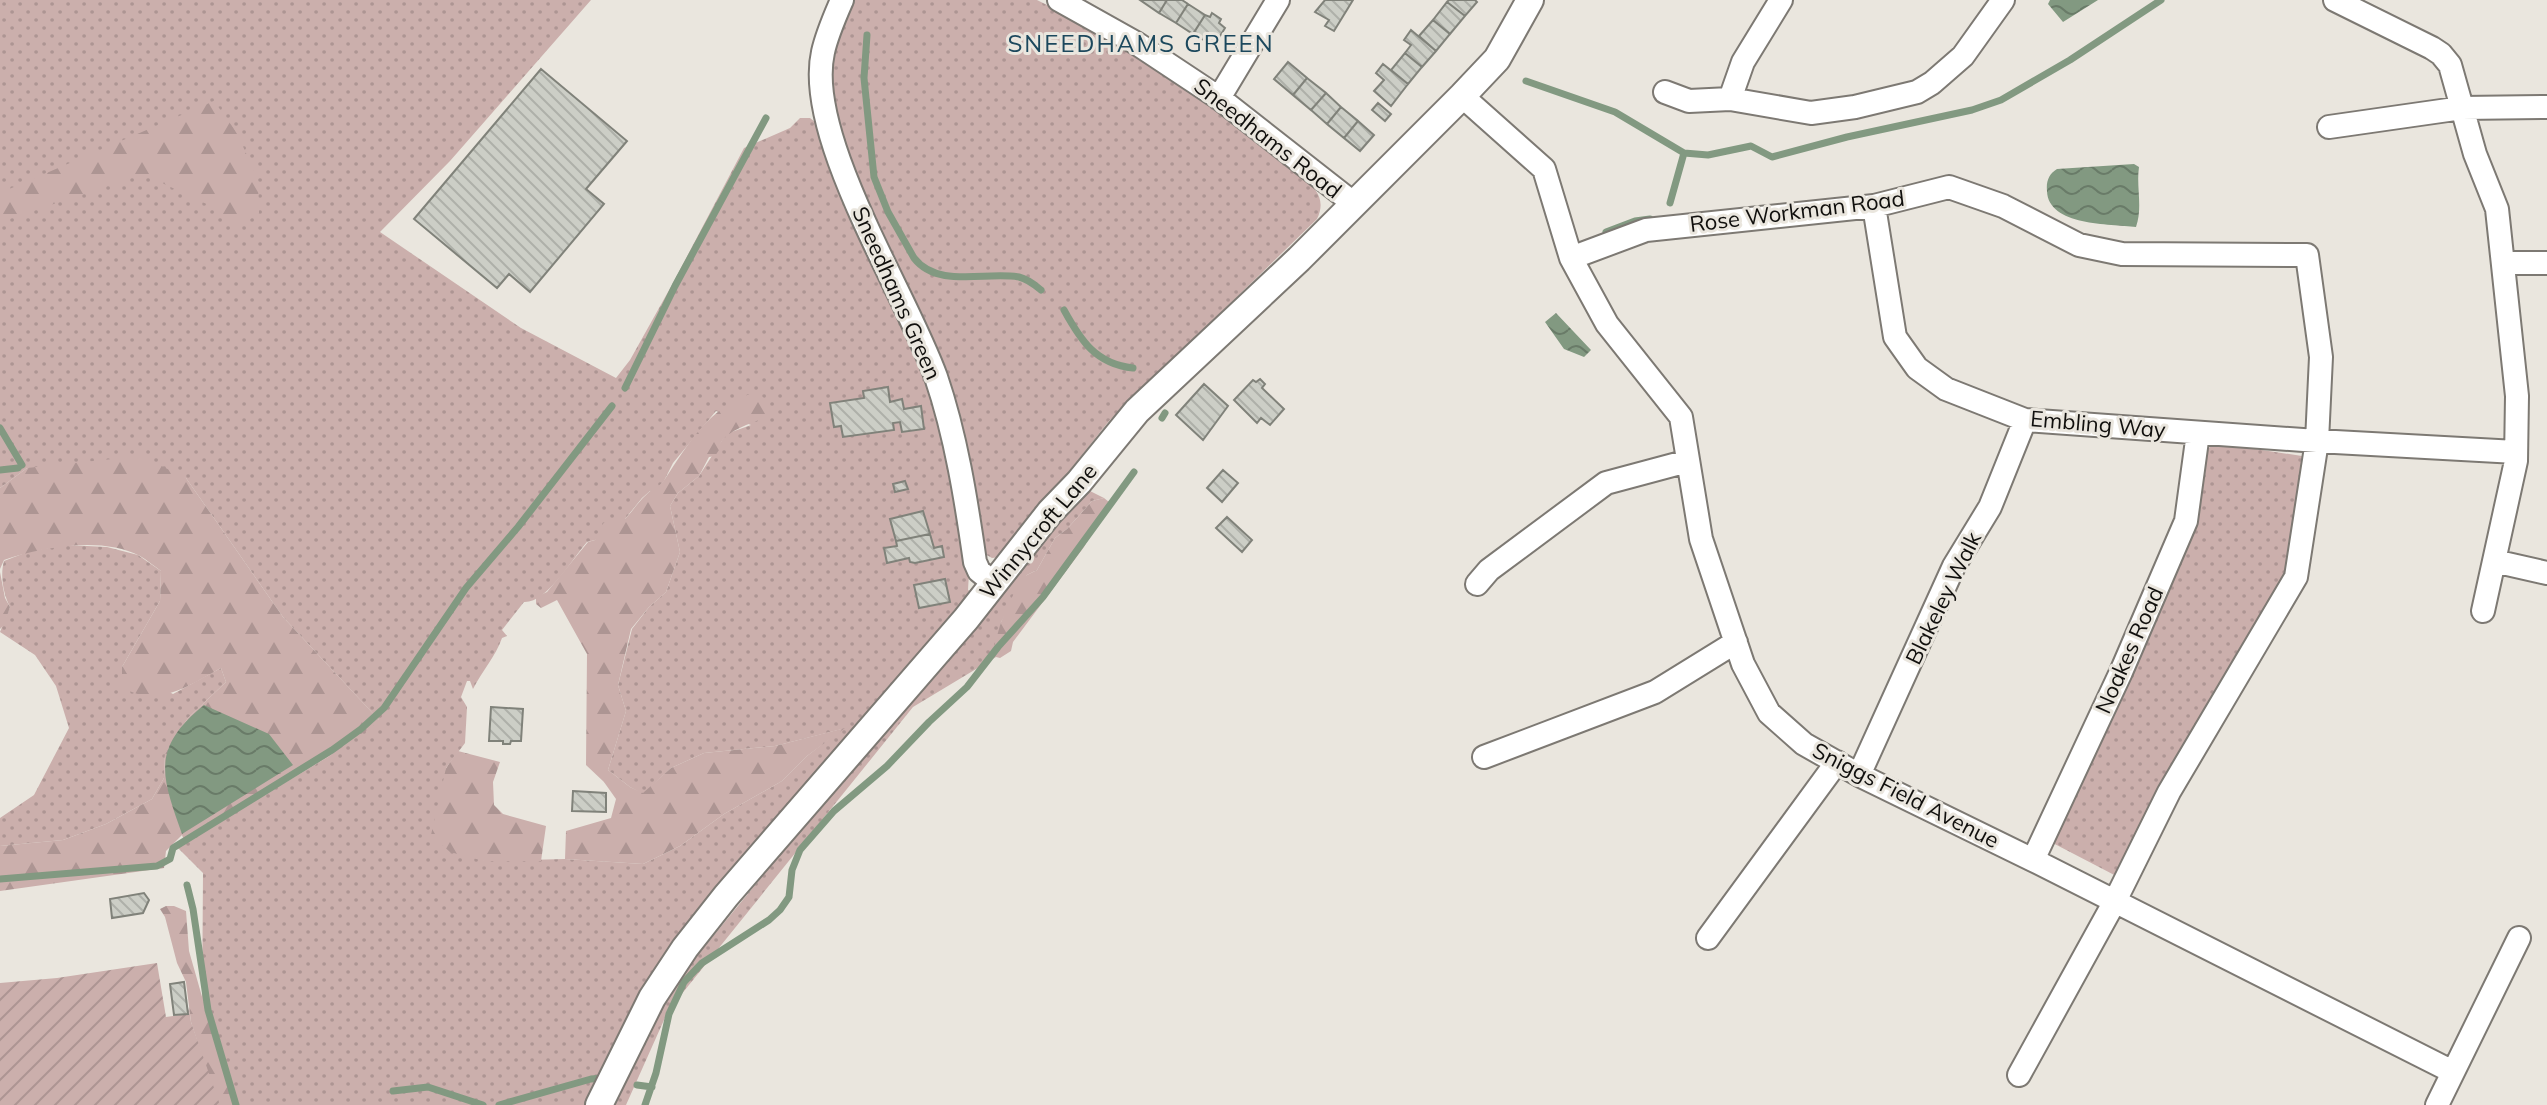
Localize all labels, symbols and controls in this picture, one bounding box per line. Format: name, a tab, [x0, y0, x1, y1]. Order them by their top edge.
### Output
district label: SNEEDHAMS GREEN	[1007, 28, 1275, 58]
street label: Sneedhams Road	[1189, 72, 1347, 204]
street label: Rose Workman Road	[1688, 184, 1906, 238]
street label: Sneedhams Green	[846, 202, 948, 384]
street label: Embling Way	[2029, 404, 2167, 444]
street label: Winnycroft Lane	[973, 457, 1103, 605]
street label: Blakeley Walk	[1899, 527, 1987, 669]
street label: Noakes Road	[2089, 582, 2169, 718]
street label: Sniggs Field Avenue	[1808, 736, 2004, 854]

